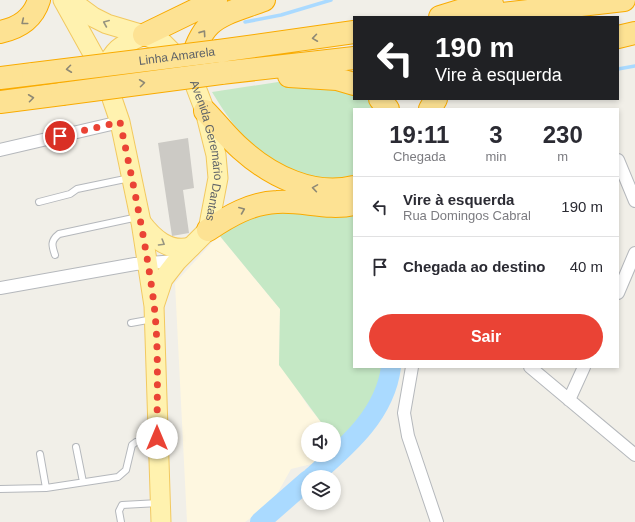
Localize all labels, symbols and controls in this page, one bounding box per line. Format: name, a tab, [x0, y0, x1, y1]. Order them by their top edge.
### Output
one-way arrow	[22, 17, 29, 24]
one-way arrow	[103, 20, 111, 28]
one-way arrow	[198, 30, 205, 37]
icon: left	[369, 32, 421, 84]
text: 190 m	[435, 32, 514, 63]
one-way arrow	[312, 33, 318, 42]
street label: Linha Amarela	[138, 45, 216, 68]
one-way arrow	[66, 65, 72, 74]
text: Vire à esquerda	[435, 65, 562, 85]
street label: Avenida Geremário Dantas	[187, 78, 225, 222]
one-way arrow	[139, 79, 145, 88]
one-way arrow	[28, 94, 34, 103]
pin	[43, 119, 77, 153]
text: 19:11	[389, 121, 449, 148]
text: 3	[489, 121, 503, 148]
text: 230	[543, 121, 583, 148]
icon: arrive	[49, 125, 71, 147]
text: Chegada	[393, 149, 446, 164]
text: min	[486, 149, 506, 164]
text: m	[557, 149, 568, 164]
one-way arrow	[312, 184, 318, 193]
text: Vire à esquerda	[403, 191, 514, 208]
icon: left	[369, 196, 391, 218]
text: 190 m	[561, 198, 603, 215]
one-way arrow	[239, 207, 246, 215]
text: Rua Domingos Cabral	[403, 208, 531, 223]
one-way arrow	[158, 238, 165, 245]
icon: arrive	[369, 256, 391, 278]
text: Chegada ao destino	[403, 258, 546, 275]
text: 40 m	[570, 258, 603, 275]
button: Sair	[369, 314, 603, 360]
position arrow	[136, 417, 178, 459]
map controls	[301, 422, 341, 510]
button: sound	[301, 422, 341, 462]
button: layers	[301, 470, 341, 510]

